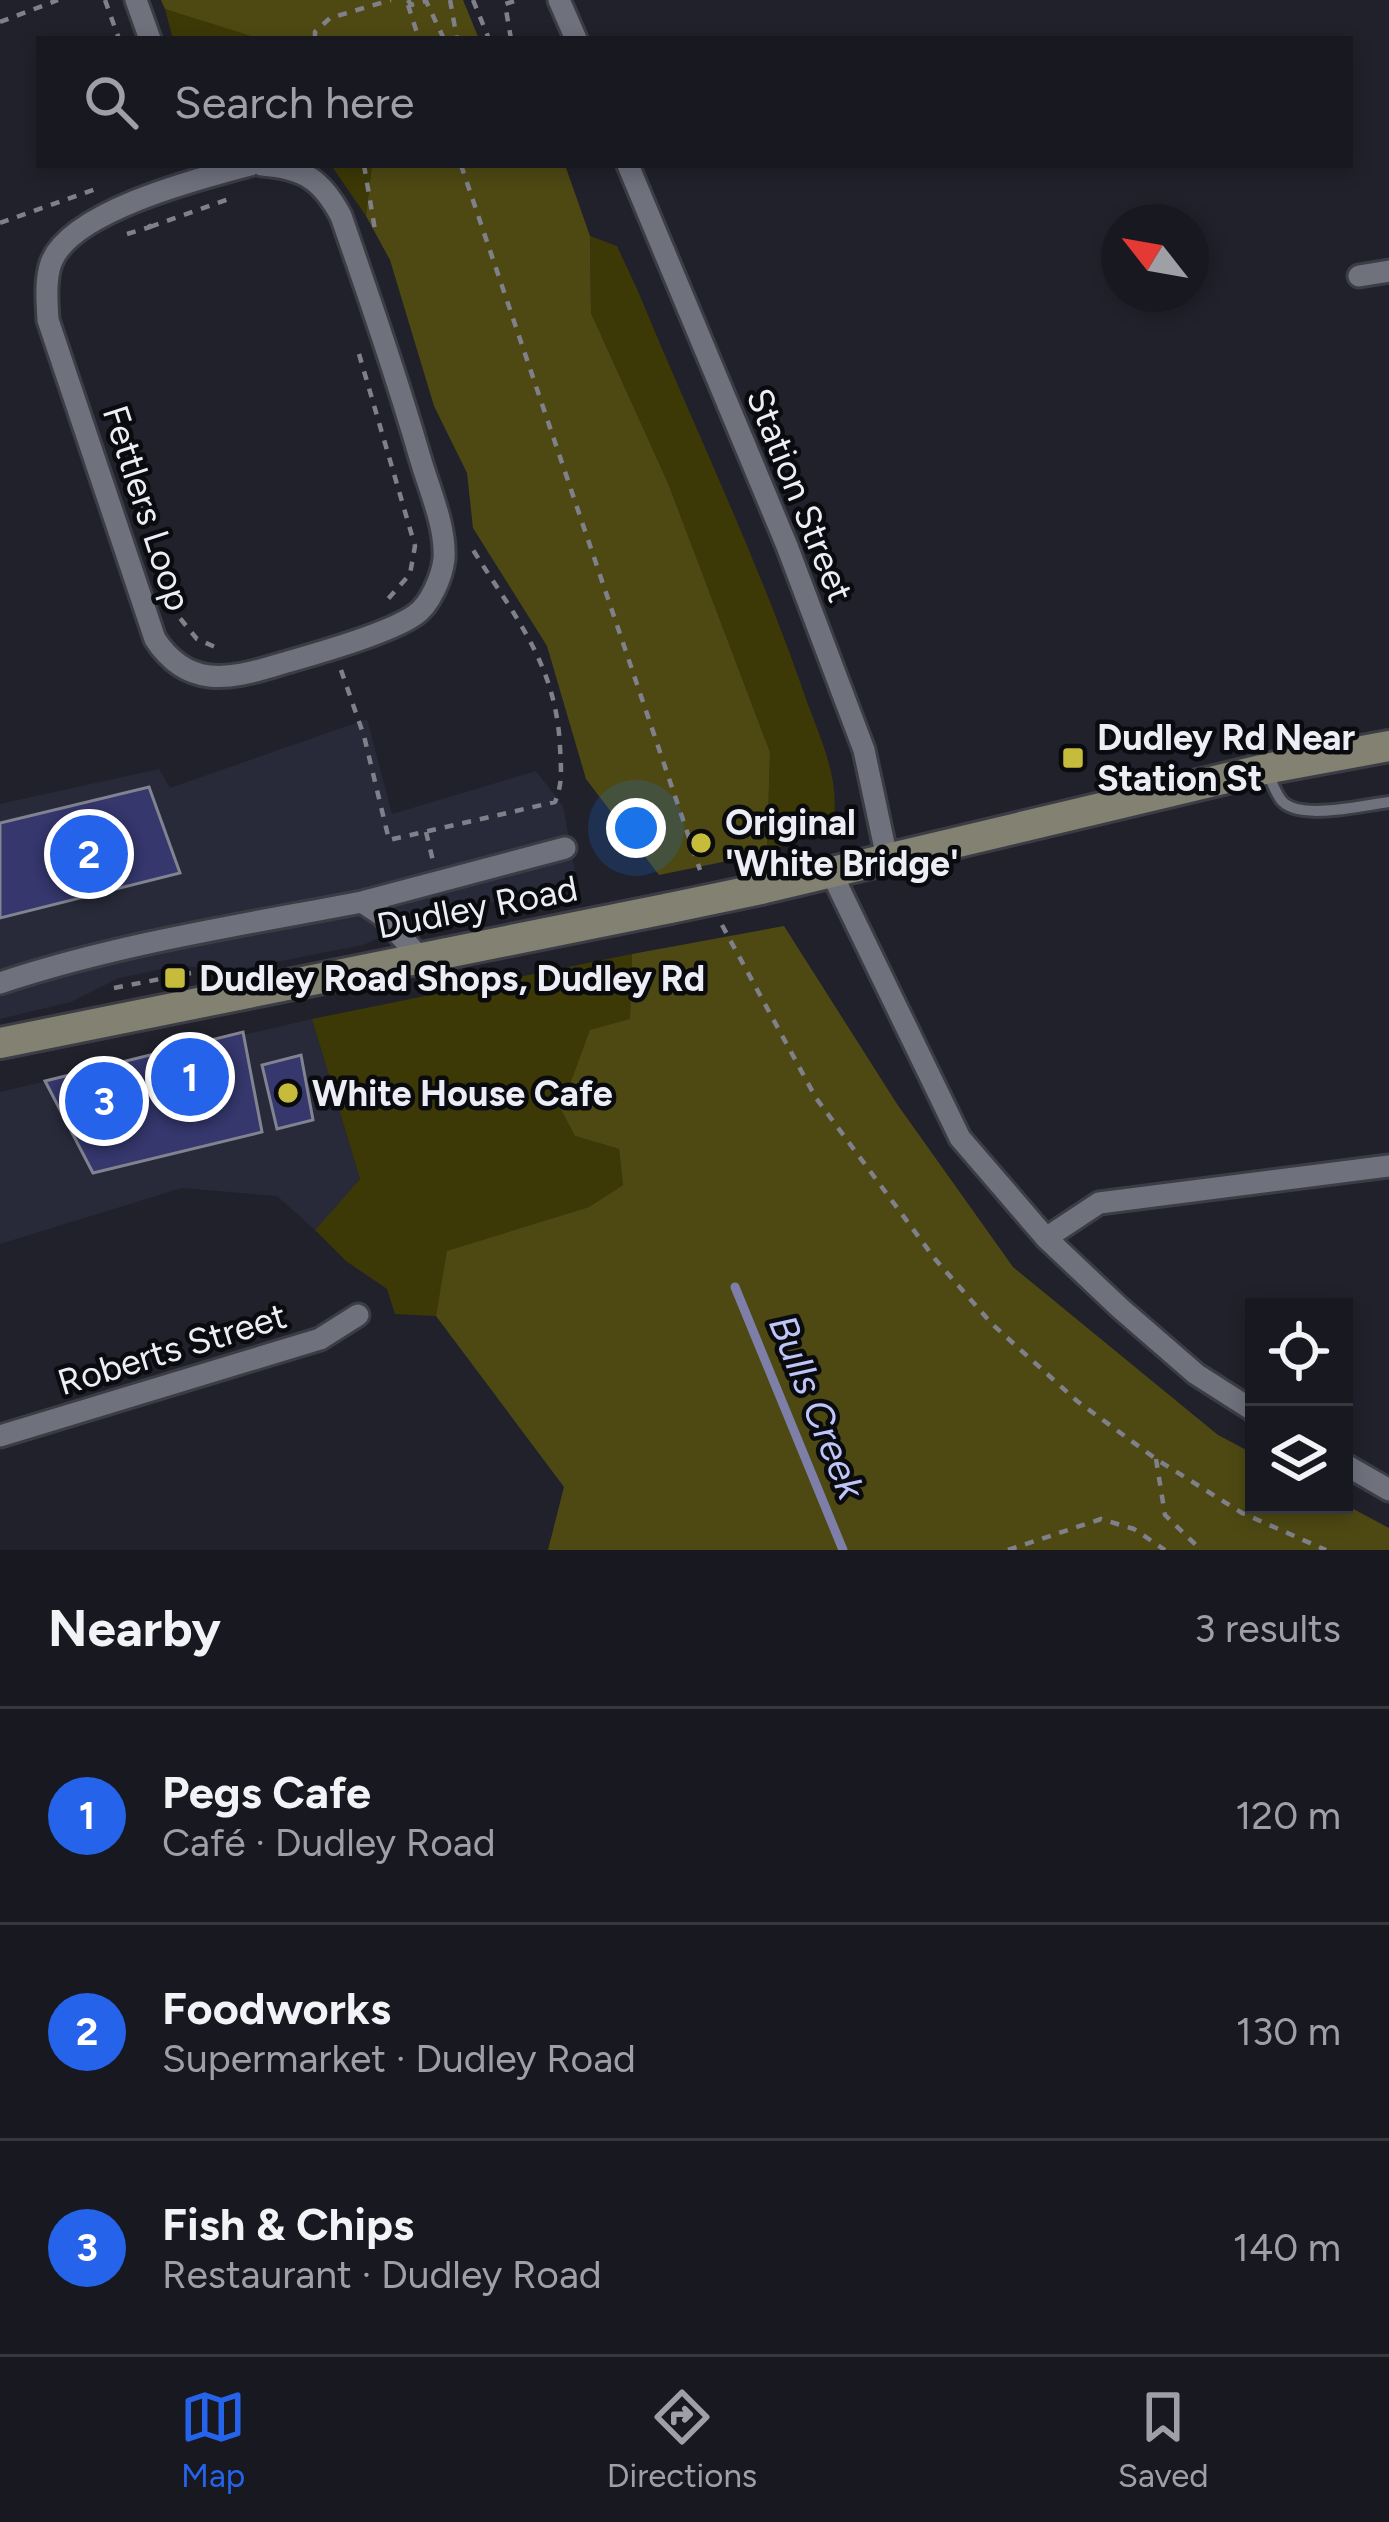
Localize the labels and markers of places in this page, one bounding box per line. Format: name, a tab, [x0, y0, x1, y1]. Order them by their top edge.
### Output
place label: Dudley Rd Near Station St	[1097, 716, 1356, 800]
marker: Dudley Rd Near Station St	[1060, 745, 1086, 771]
place label: Original 'White Bridge'	[725, 801, 959, 885]
pin: 2	[50, 809, 128, 899]
marker: Original 'White Bridge'	[688, 830, 714, 856]
place label: Dudley Road Shops, Dudley Rd	[199, 957, 705, 1000]
marker: Dudley Road Shops, Dudley Rd	[162, 965, 188, 991]
pin: 1	[151, 1032, 229, 1122]
pin: 3	[65, 1056, 143, 1146]
place label: White House Cafe	[312, 1072, 613, 1115]
marker: White House Cafe	[275, 1080, 301, 1106]

